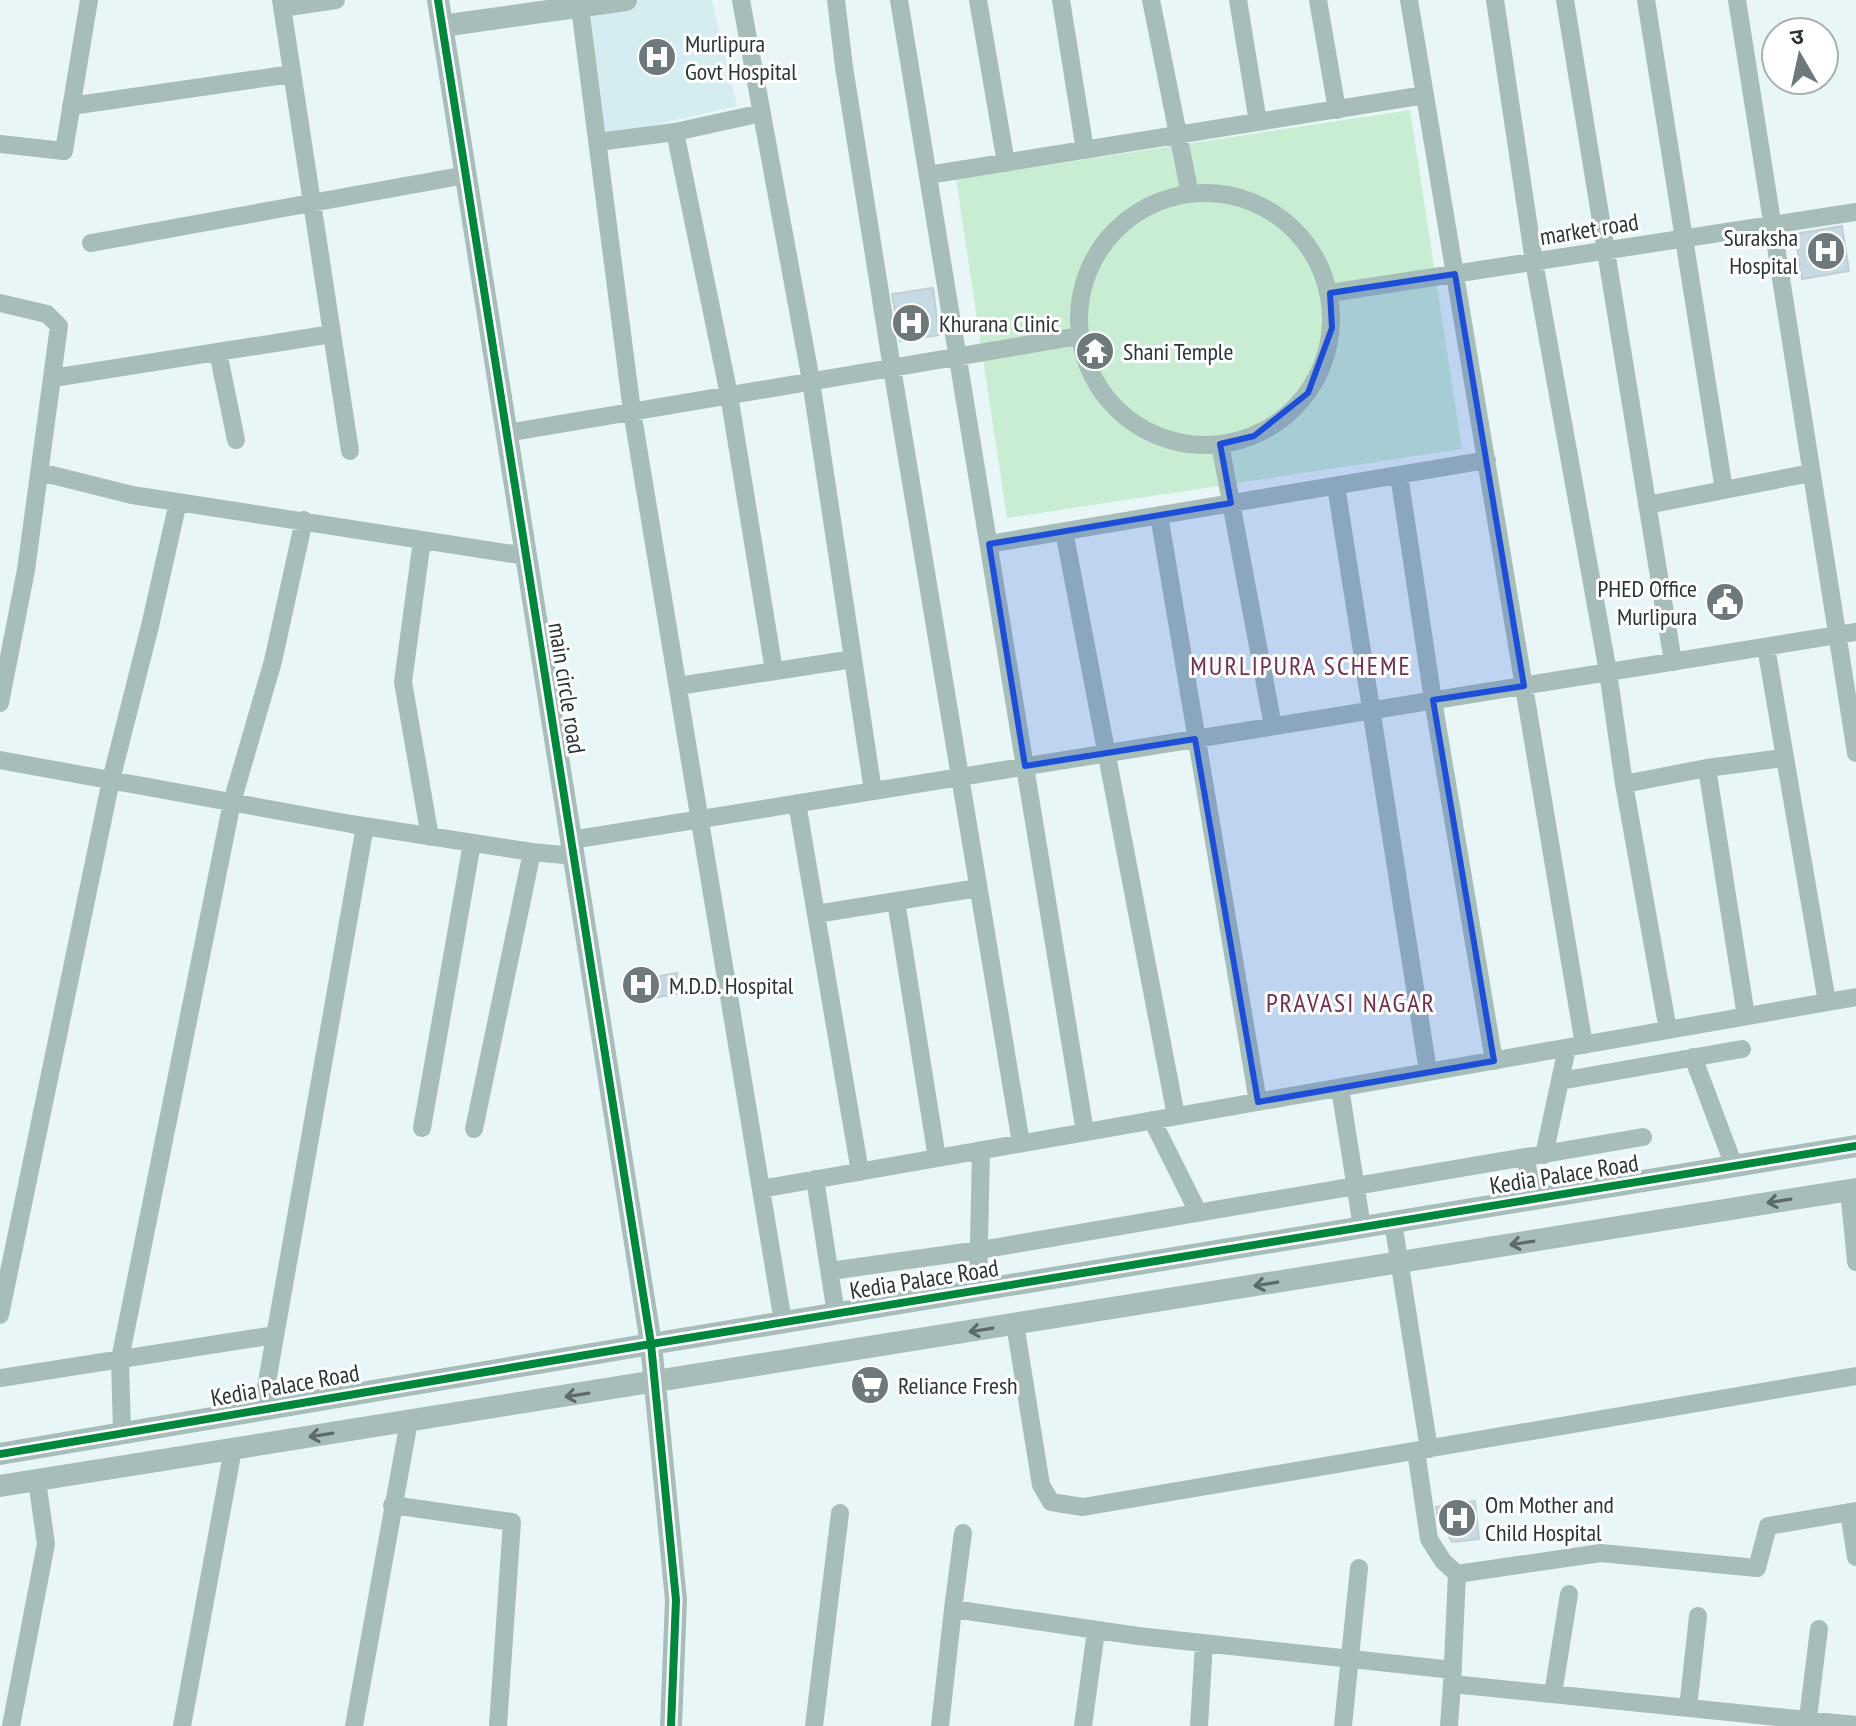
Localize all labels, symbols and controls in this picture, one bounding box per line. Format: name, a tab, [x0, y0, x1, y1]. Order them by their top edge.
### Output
north arrow	[1760, 16, 1840, 96]
text: उ	[1788, 21, 1807, 51]
place label: Murlipura Govt Hospital	[685, 28, 797, 87]
hospital icon: Murlipura Govt Hospital	[636, 36, 678, 78]
street label: market road	[1537, 206, 1641, 252]
place label: Suraksha Hospital	[1724, 222, 1798, 281]
hospital icon: Suraksha Hospital	[1805, 230, 1847, 272]
hospital icon: Khurana Clinic	[890, 302, 932, 344]
place label: Khurana Clinic	[939, 308, 1060, 339]
temple icon: Shani Temple	[1074, 330, 1116, 372]
place label: Shani Temple	[1123, 336, 1233, 367]
place label: PHED Office Murlipura	[1597, 573, 1697, 632]
public building icon: PHED Office Murlipura	[1704, 581, 1746, 623]
street label: main circle road	[541, 620, 593, 756]
district label: MURLIPURA SCHEME	[1190, 649, 1412, 682]
hospital icon: M.D.D. Hospital	[620, 964, 662, 1006]
place label: M.D.D. Hospital	[669, 970, 794, 1001]
district label: PRAVASI NAGAR	[1266, 986, 1436, 1019]
street label: Kedia Palace Road	[1487, 1147, 1641, 1201]
one-way arrow	[1767, 1195, 1792, 1210]
one-way arrow	[1510, 1236, 1535, 1251]
street label: Kedia Palace Road	[847, 1252, 1001, 1306]
one-way arrow	[1253, 1277, 1279, 1292]
one-way arrow	[969, 1323, 994, 1338]
street label: Kedia Palace Road	[208, 1357, 362, 1413]
supermarket icon: Reliance Fresh	[849, 1364, 891, 1406]
place label: Reliance Fresh	[898, 1370, 1018, 1401]
one-way arrow	[565, 1388, 591, 1403]
one-way arrow	[308, 1429, 334, 1444]
place label: Om Mother and Child Hospital	[1485, 1489, 1614, 1548]
hospital icon: Om Mother and Child Hospital	[1436, 1497, 1478, 1539]

